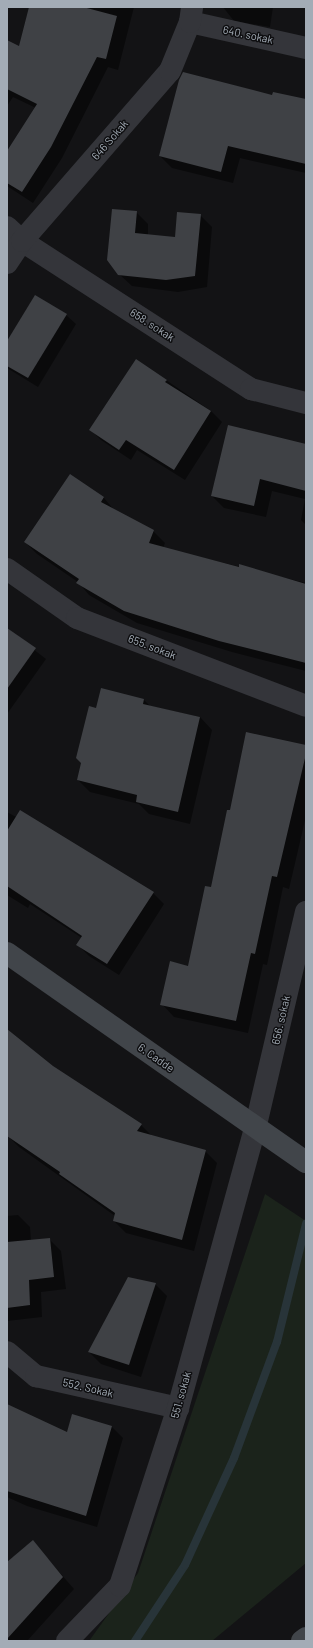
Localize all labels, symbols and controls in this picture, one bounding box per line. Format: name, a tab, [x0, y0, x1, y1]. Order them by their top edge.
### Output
street label: 640. sokak	[222, 23, 274, 47]
street label: 646 Sokak	[89, 117, 131, 163]
street label: 658. sokak	[127, 306, 177, 344]
street label: 655. sokak	[126, 632, 178, 662]
street label: 656. sokak	[269, 994, 293, 1046]
street label: 6. Cadde	[135, 1041, 177, 1075]
street label: 551. sokak	[168, 1370, 194, 1420]
street label: 552. Sokak	[61, 1376, 115, 1400]

